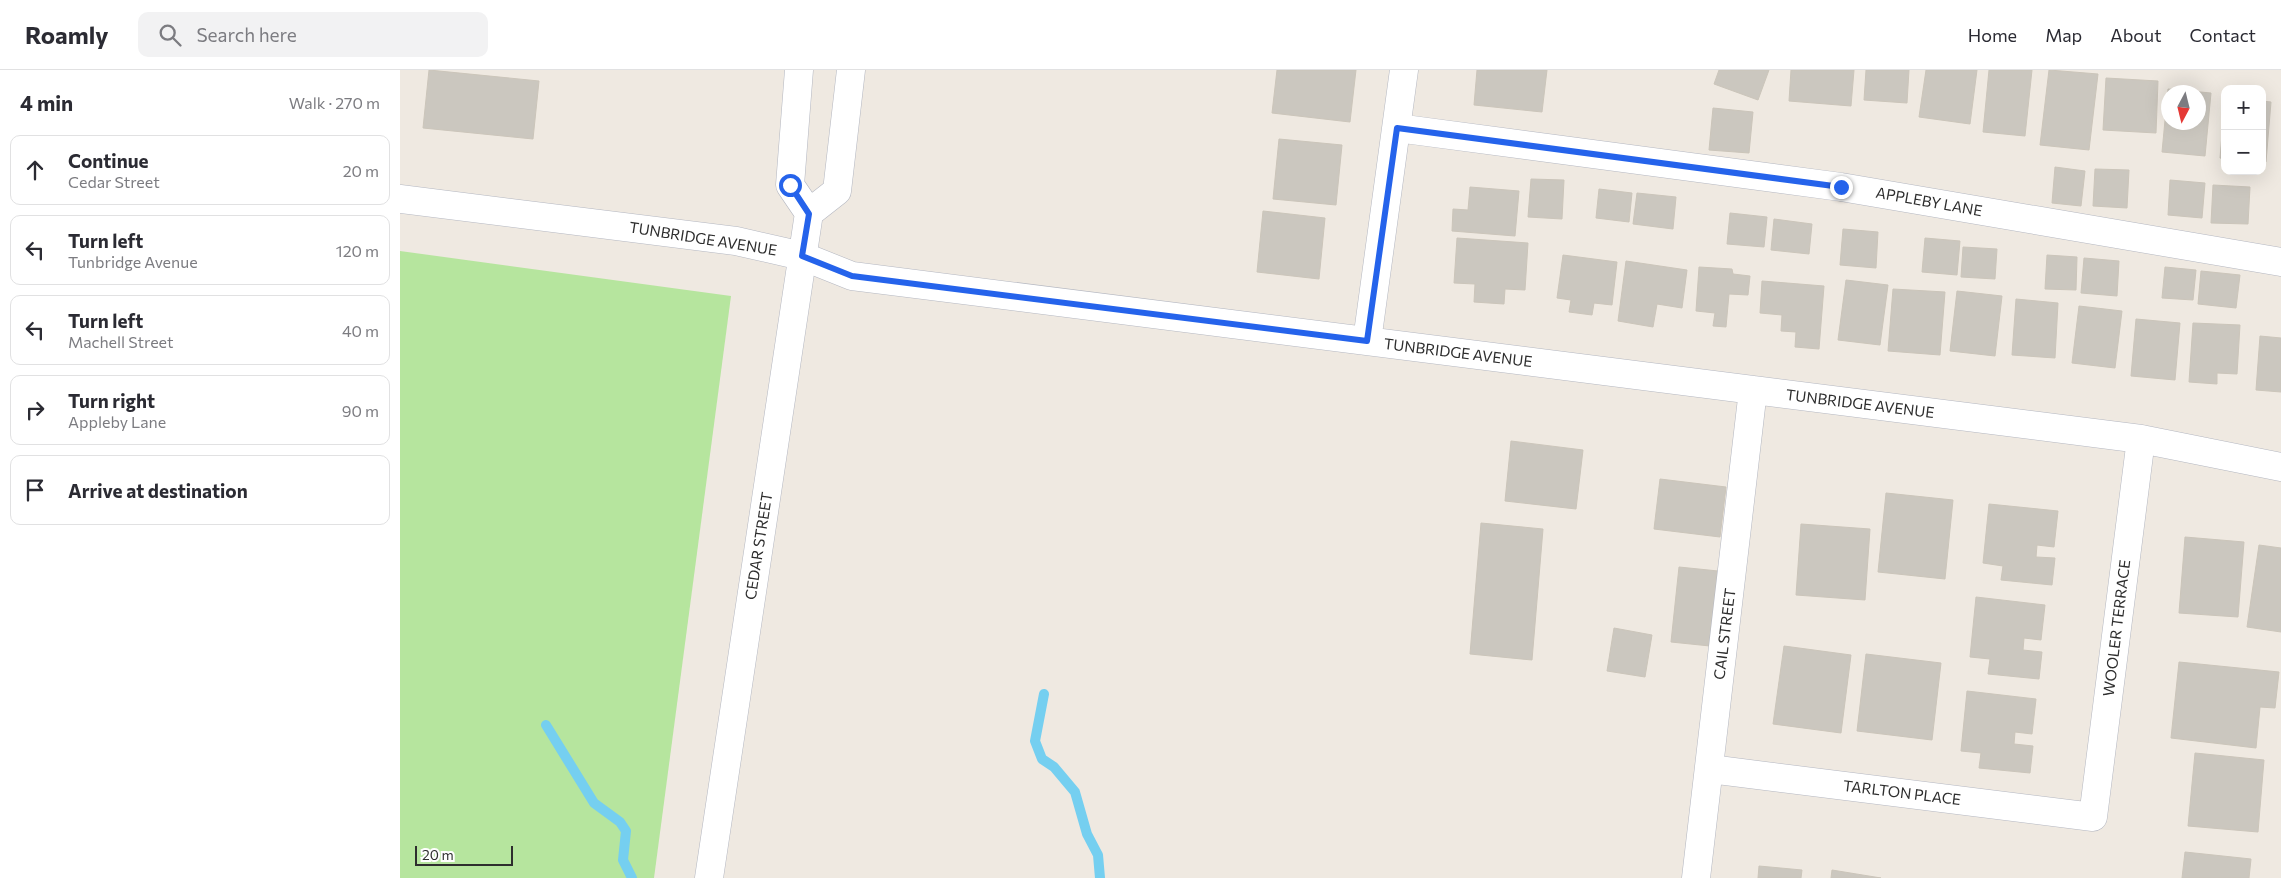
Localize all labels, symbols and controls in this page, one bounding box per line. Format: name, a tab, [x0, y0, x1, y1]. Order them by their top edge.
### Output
search box	[138, 12, 488, 57]
text: Roamly	[25, 20, 108, 49]
icon: search	[156, 21, 184, 49]
text: Search here	[196, 23, 297, 46]
text: Home	[1968, 24, 2017, 46]
text: Map	[2045, 24, 2082, 46]
text: About	[2110, 24, 2162, 46]
text: Contact	[2190, 24, 2256, 46]
north arrow	[2161, 85, 2206, 130]
map controls	[2221, 85, 2266, 175]
button: +	[2221, 85, 2266, 130]
text: 4 min	[20, 90, 73, 115]
text: Walk · 270 m	[289, 93, 380, 112]
button: −	[2221, 130, 2266, 175]
text: Continue	[68, 149, 148, 172]
icon: ahead	[21, 156, 49, 184]
text: 20 m	[343, 161, 379, 180]
text: Cedar Street	[68, 172, 160, 191]
route start	[779, 174, 802, 197]
route end	[1830, 176, 1853, 199]
street label: APPLEBY LANE	[1874, 183, 1984, 219]
street label: TUNBRIDGE AVENUE	[628, 217, 778, 259]
text: Turn left	[68, 229, 143, 252]
icon: left	[21, 236, 49, 264]
text: 120 m	[336, 241, 379, 260]
text: Tunbridge Avenue	[68, 252, 198, 271]
text: Turn left	[68, 309, 143, 332]
icon: left	[21, 316, 49, 344]
text: 40 m	[342, 321, 379, 340]
text: Machell Street	[68, 332, 173, 351]
street label: TUNBRIDGE AVENUE	[1383, 334, 1533, 370]
street label: TUNBRIDGE AVENUE	[1785, 385, 1935, 421]
text: Turn right	[68, 389, 155, 412]
icon: right	[21, 396, 49, 424]
text: 90 m	[342, 401, 379, 420]
text: Appleby Lane	[68, 412, 166, 431]
icon: arrive	[21, 476, 49, 504]
text: Arrive at destination	[68, 479, 248, 502]
street label: CEDAR STREET	[741, 490, 775, 601]
street label: WOOLER TERRACE	[2099, 558, 2133, 697]
street label: CAIL STREET	[1709, 587, 1739, 681]
street label: TARLTON PLACE	[1842, 776, 1962, 808]
scale bar	[415, 843, 512, 866]
text: 20 m	[422, 846, 454, 863]

